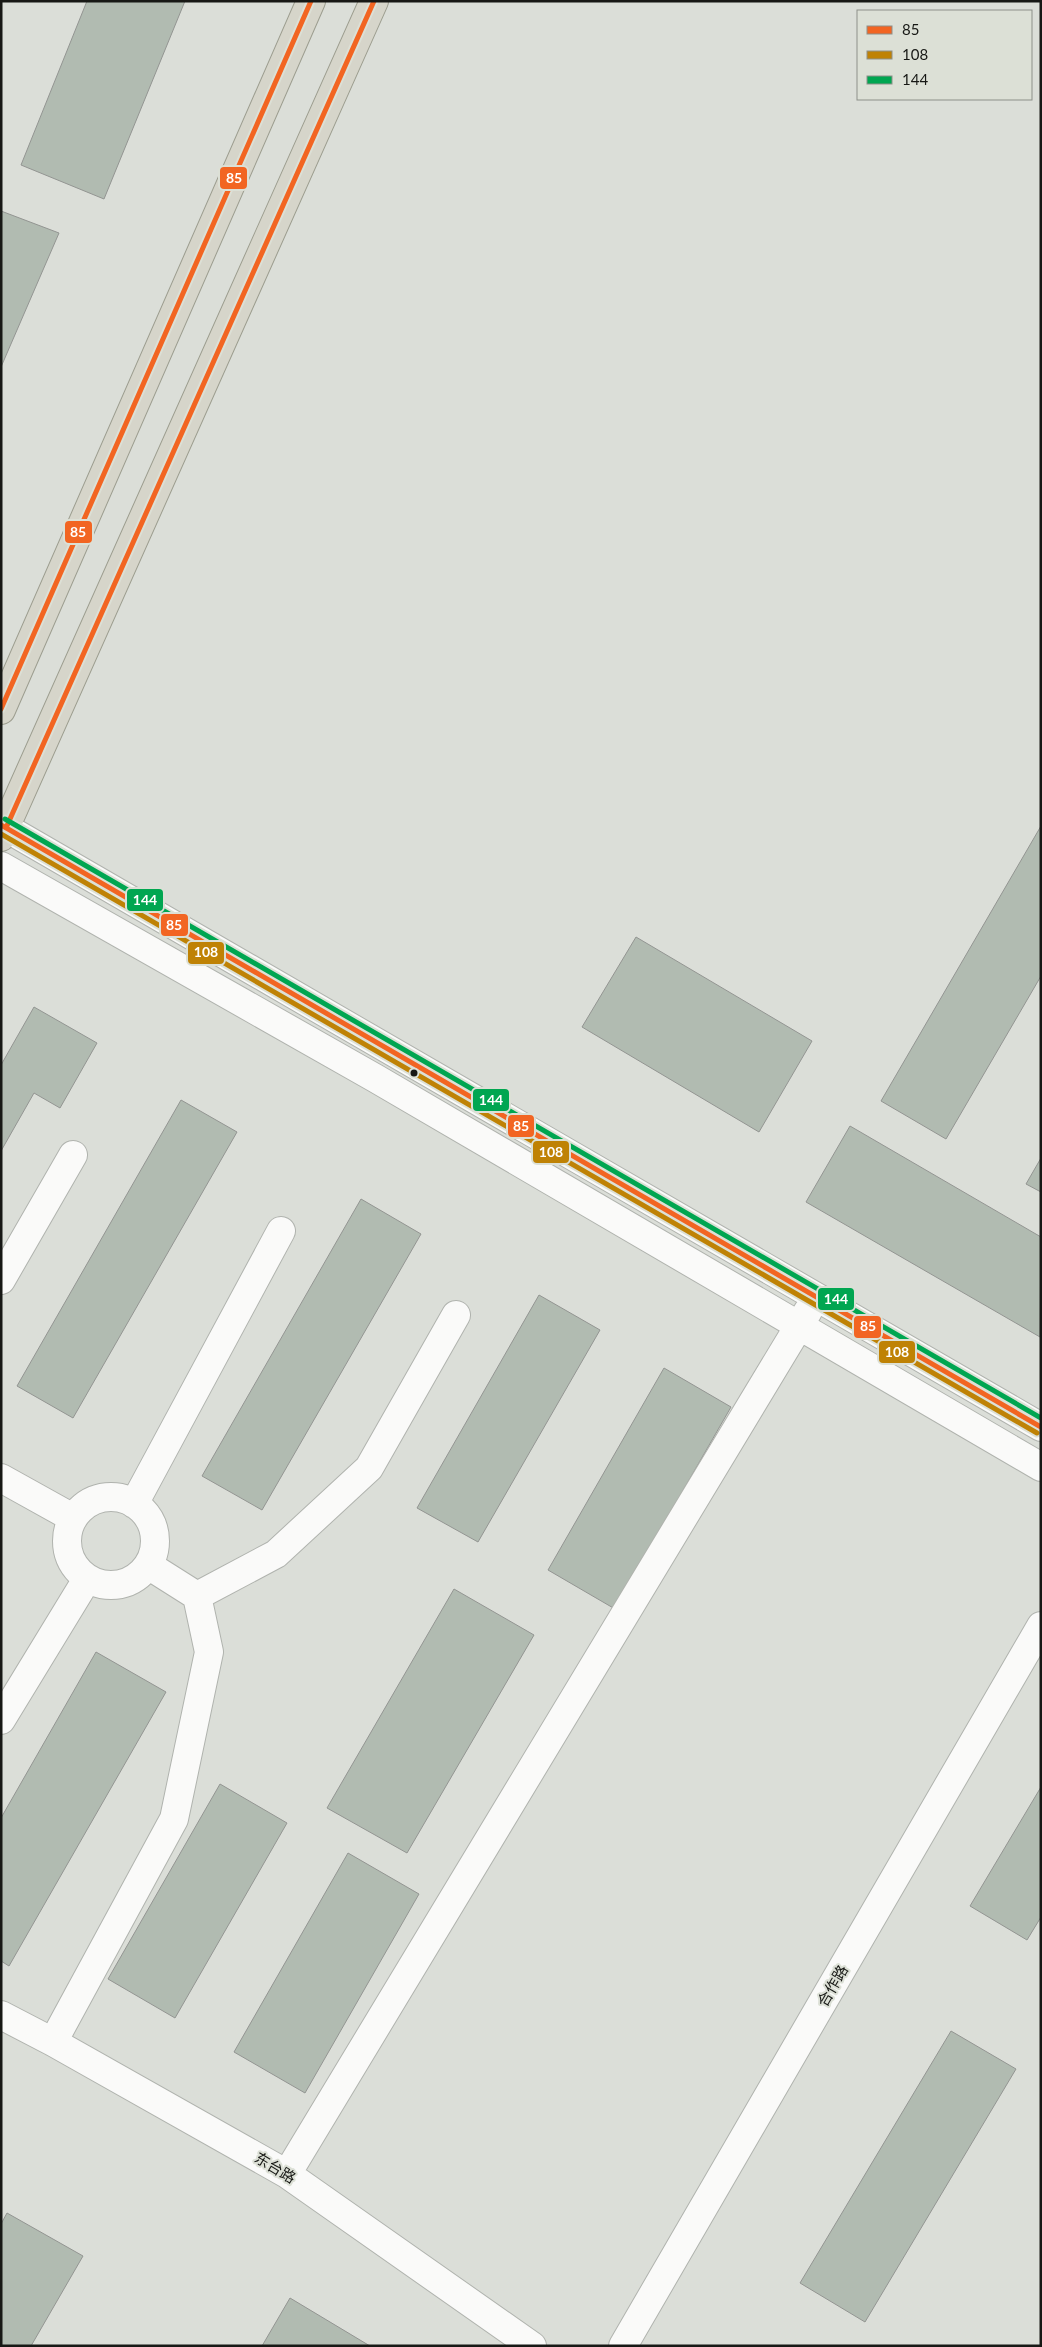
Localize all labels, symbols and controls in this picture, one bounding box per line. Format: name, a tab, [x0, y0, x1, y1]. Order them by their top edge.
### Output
legend	[857, 10, 1032, 100]
text: 85	[902, 20, 919, 38]
text: 108	[902, 45, 928, 63]
text: 144	[902, 70, 928, 88]
line badge: 85	[219, 166, 248, 190]
text: 85	[226, 169, 242, 186]
line badge: 85	[64, 520, 93, 544]
text: 85	[70, 523, 86, 540]
line badge: 144	[126, 888, 164, 912]
text: 144	[133, 891, 157, 908]
line badge: 85	[160, 913, 189, 937]
text: 85	[166, 916, 182, 933]
line badge: 108	[187, 941, 225, 965]
text: 108	[194, 943, 218, 960]
unlabelled marker	[409, 1068, 419, 1078]
line badge: 144	[472, 1088, 510, 1112]
text: 144	[479, 1091, 503, 1108]
line badge: 85	[507, 1114, 535, 1138]
text: 85	[513, 1117, 529, 1134]
line badge: 108	[532, 1140, 570, 1164]
text: 108	[539, 1143, 563, 1160]
line badge: 144	[817, 1287, 855, 1311]
text: 144	[824, 1290, 848, 1307]
line badge: 85	[853, 1315, 882, 1339]
text: 85	[860, 1317, 876, 1334]
line badge: 108	[878, 1340, 916, 1364]
text: 108	[885, 1343, 909, 1360]
street label: 合作路	[813, 1962, 851, 2009]
street label: 东台路	[252, 2148, 299, 2186]

